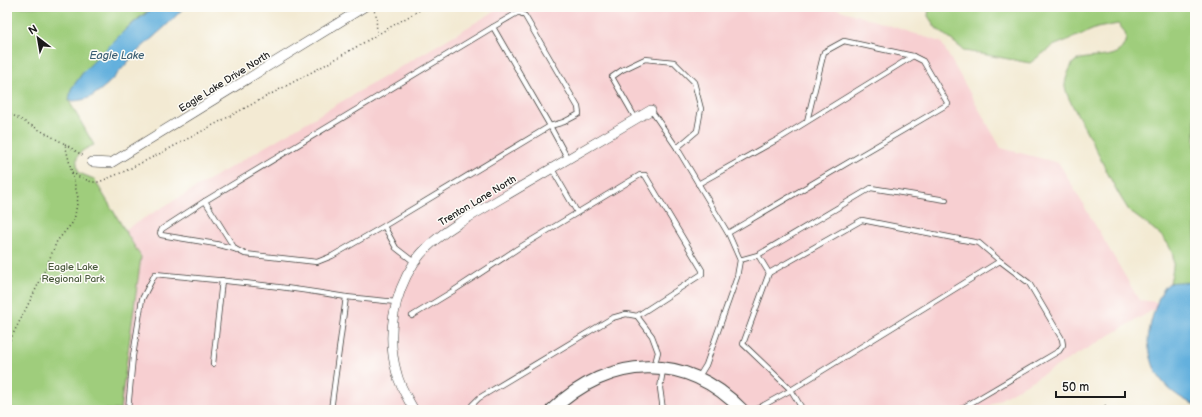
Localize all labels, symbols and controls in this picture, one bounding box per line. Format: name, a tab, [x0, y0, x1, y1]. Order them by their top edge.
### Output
north arrow	[18, 18, 58, 58]
text: N	[26, 22, 40, 38]
water label: Eagle Lake	[90, 49, 145, 62]
street label: Eagle Lake Drive North	[177, 49, 273, 115]
street label: Trenton Lane North	[437, 173, 519, 229]
park label: Eagle Lake Regional Park	[41, 261, 105, 285]
scale bar	[1056, 373, 1125, 399]
text: 50 m	[1062, 380, 1089, 395]

